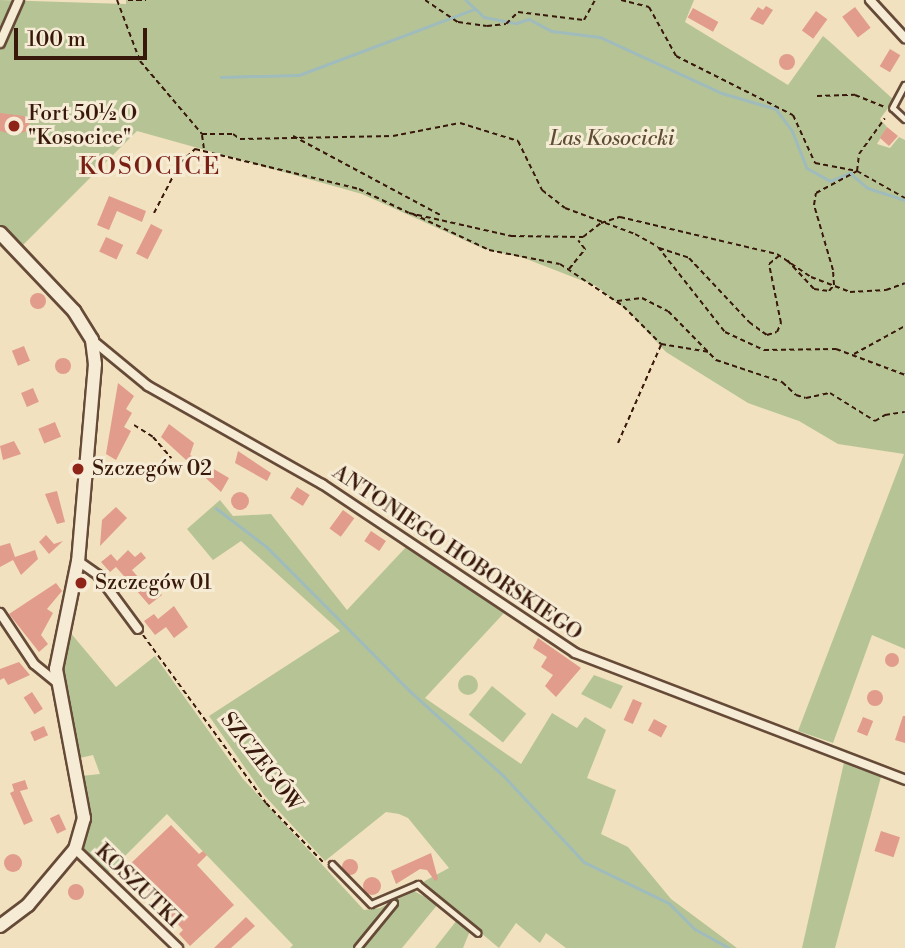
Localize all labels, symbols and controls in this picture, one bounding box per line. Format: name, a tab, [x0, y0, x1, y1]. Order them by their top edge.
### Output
scale bar	[18, 14, 150, 58]
text: 100 m	[27, 27, 86, 53]
place label: Fort 50½ O "Kosocice"	[28, 101, 137, 151]
marker: Fort 50½ O "Kosocice"	[6, 118, 22, 134]
park label: Las Kosocicki	[549, 126, 675, 152]
district label: KOSOCICE	[80, 154, 220, 182]
place label: Szczegów 02	[92, 456, 212, 482]
street label: ANTONIEGO HOBORSKIEGO	[327, 460, 587, 646]
marker: Szczegów 02	[70, 461, 86, 477]
place label: Szczegów 01	[95, 570, 212, 596]
marker: Szczegów 01	[73, 575, 89, 591]
street label: SZCZEGÓW	[215, 708, 307, 816]
street label: KOSZUTKI	[90, 839, 186, 933]

